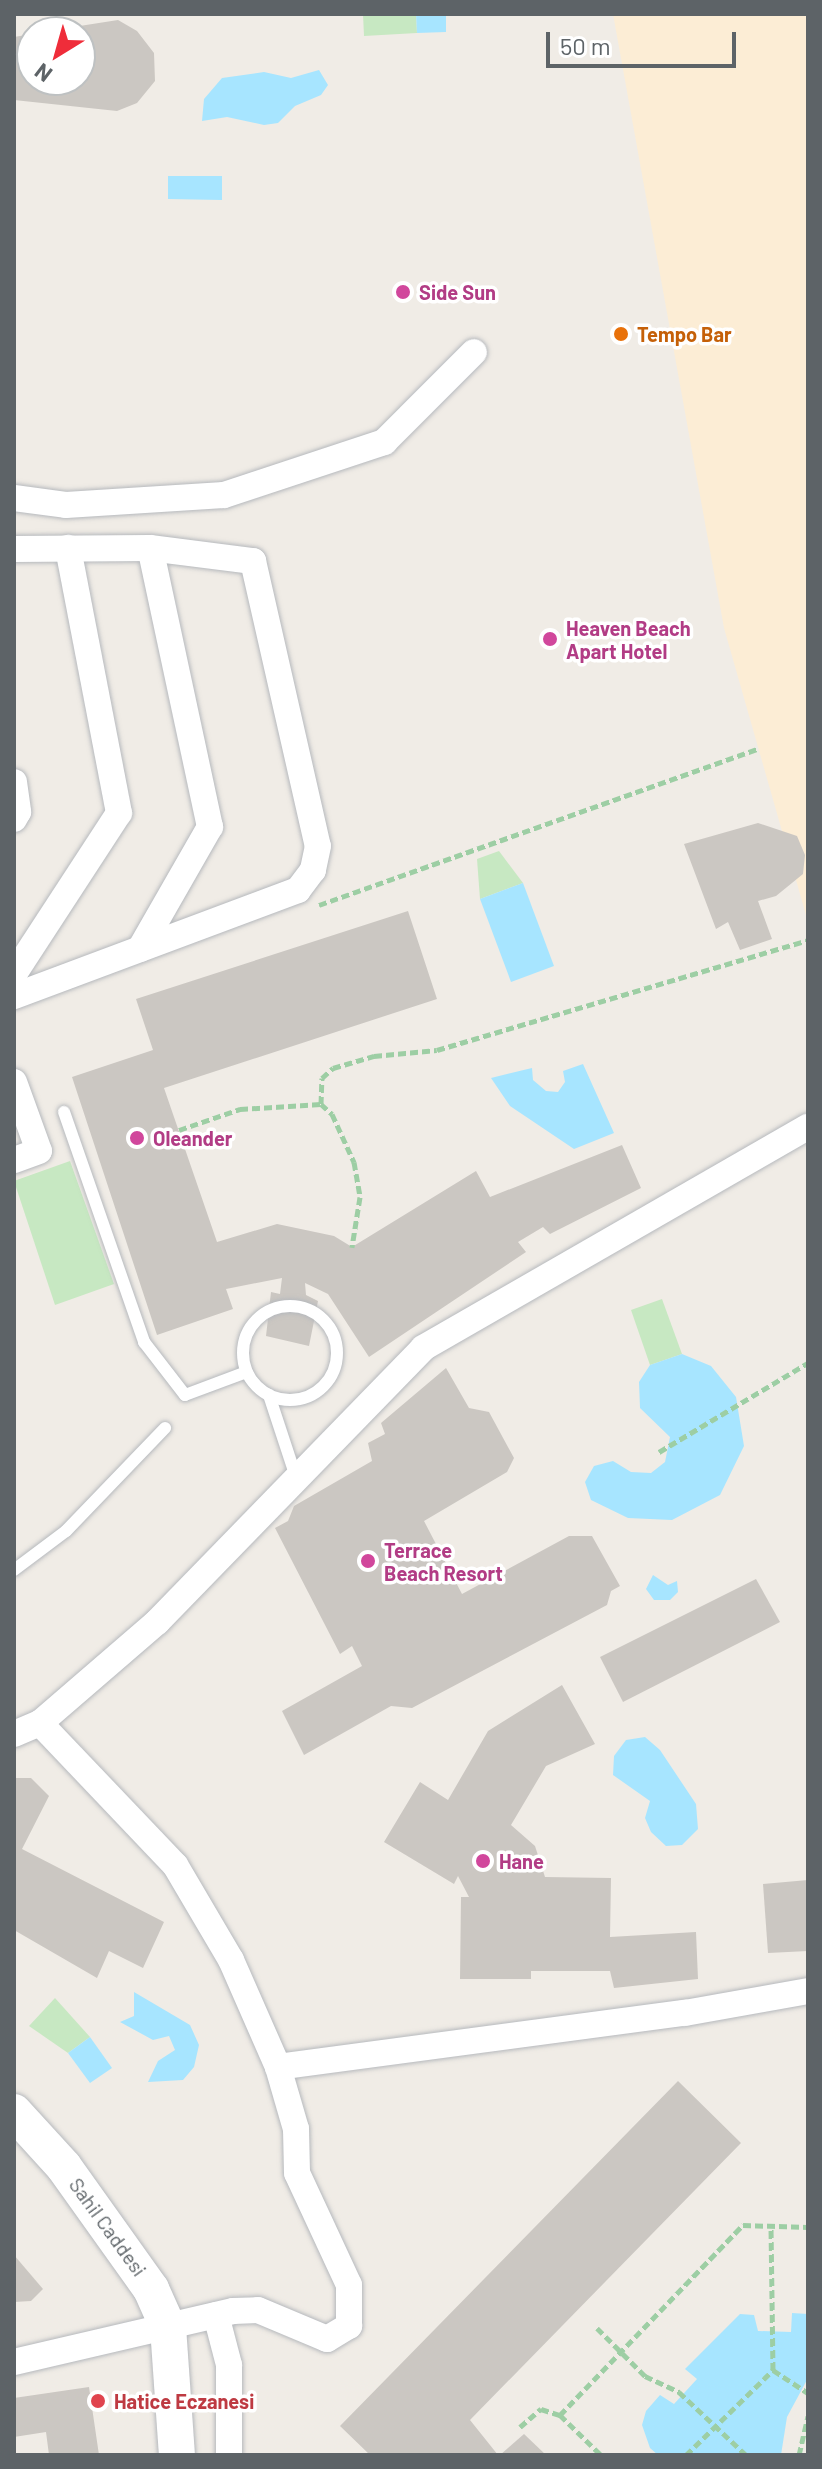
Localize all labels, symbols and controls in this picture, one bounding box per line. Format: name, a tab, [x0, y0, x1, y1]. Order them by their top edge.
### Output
north arrow	[16, 16, 96, 96]
scale bar	[550, 16, 740, 66]
text: 50 m	[560, 31, 611, 60]
text: N	[29, 59, 56, 88]
place label: Side Sun	[419, 280, 496, 304]
marker: Side Sun	[394, 283, 412, 301]
place label: Tempo Bar	[637, 322, 732, 346]
marker: Tempo Bar	[612, 325, 630, 343]
place label: Heaven Beach Apart Hotel	[566, 616, 691, 663]
marker: Heaven Beach Apart Hotel	[541, 630, 559, 648]
place label: Oleander	[153, 1126, 232, 1150]
marker: Oleander	[128, 1129, 146, 1147]
place label: Terrace Beach Resort	[384, 1538, 503, 1585]
marker: Terrace Beach Resort	[359, 1552, 377, 1570]
place label: Hane	[499, 1849, 544, 1873]
marker: Hane	[474, 1852, 492, 1870]
street label: Sahil Caddesi	[64, 2173, 152, 2281]
place label: Hatice Eczanesi	[114, 2389, 254, 2413]
marker: Hatice Eczanesi	[89, 2392, 107, 2410]

